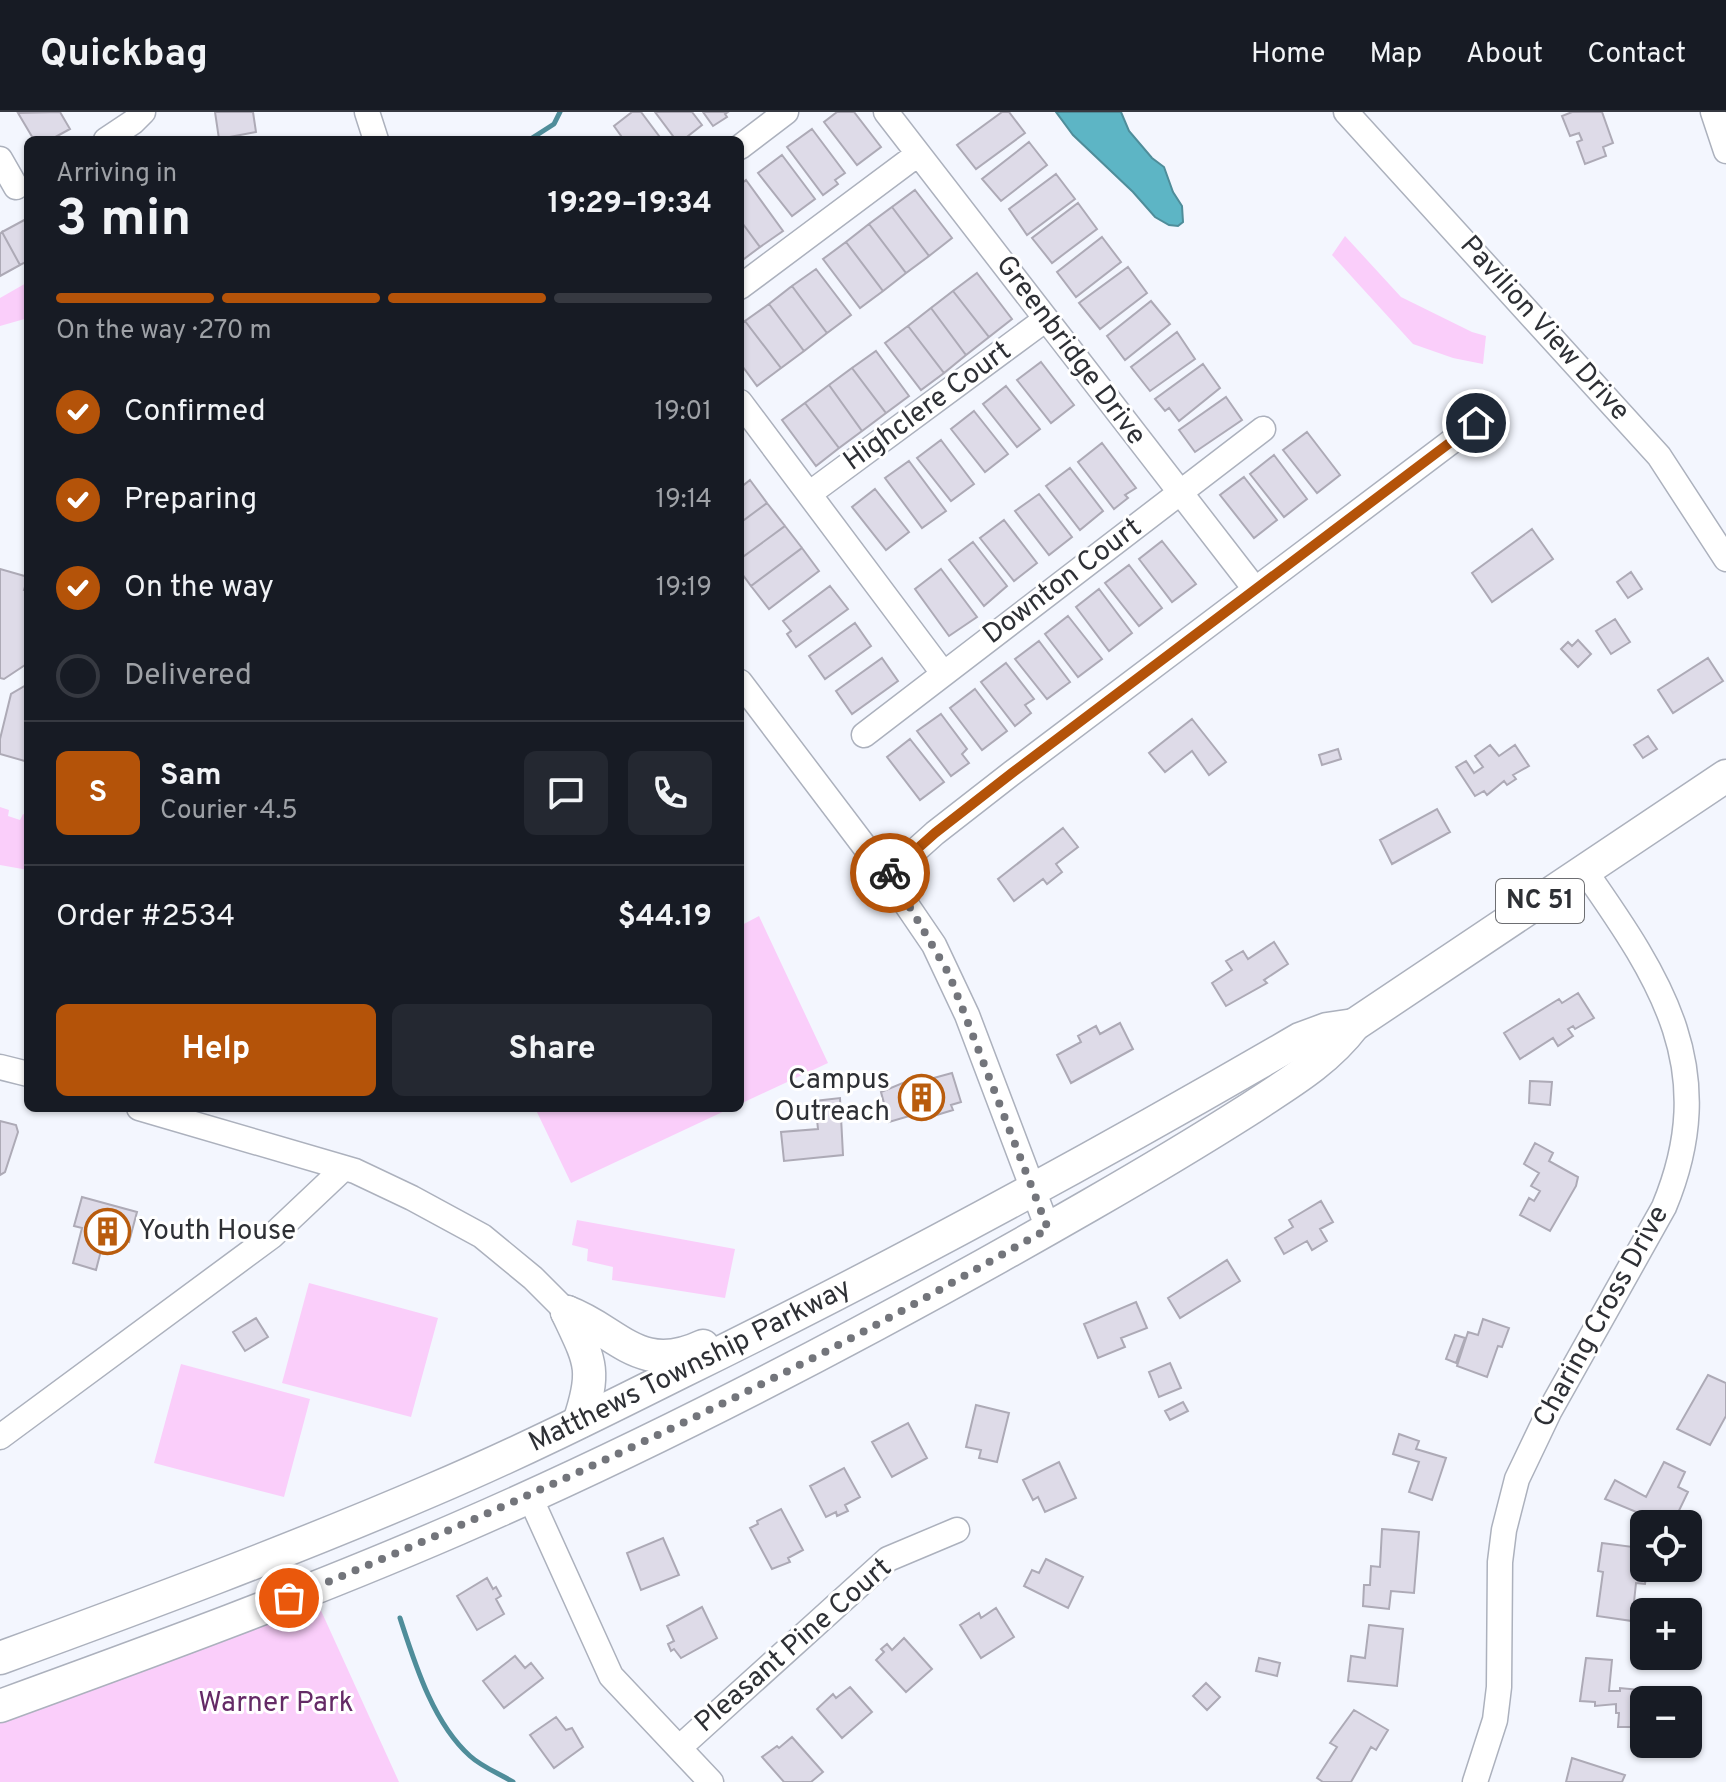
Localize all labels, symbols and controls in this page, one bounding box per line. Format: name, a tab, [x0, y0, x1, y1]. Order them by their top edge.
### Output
text: Quickbag	[40, 31, 208, 80]
text: Home	[1251, 37, 1325, 73]
text: Map	[1369, 37, 1422, 73]
text: About	[1466, 37, 1543, 73]
text: Contact	[1587, 37, 1686, 73]
text: Arriving in	[56, 158, 177, 191]
text: 19:29–19:34	[547, 186, 712, 223]
text: 3 min	[56, 188, 191, 254]
street label: Pavilion View Drive	[1451, 229, 1637, 429]
street label: Greenbridge Drive	[987, 249, 1153, 453]
text: On the way · 270 m	[56, 315, 271, 348]
street label: Highclere Court	[837, 334, 1019, 480]
pin	[1442, 389, 1510, 457]
icon: check	[56, 390, 100, 434]
text: Confirmed	[124, 394, 266, 431]
text: 19:01	[655, 396, 712, 429]
icon: home	[1454, 401, 1498, 445]
icon: check	[56, 478, 100, 522]
text: Preparing	[124, 482, 257, 519]
text: 19:14	[656, 484, 712, 517]
street label: Downton Court	[977, 511, 1149, 653]
icon: check	[56, 566, 100, 610]
text: On the way	[124, 570, 274, 607]
text: 19:19	[656, 572, 712, 605]
text: Delivered	[124, 658, 252, 695]
button: chat	[524, 751, 608, 835]
button: phone	[628, 751, 712, 835]
text: Sam	[160, 758, 222, 795]
text: S	[89, 775, 107, 812]
text: Courier · 4.5	[160, 795, 298, 828]
courier	[850, 833, 930, 913]
icon: bike	[868, 851, 912, 895]
road number: NC 51	[1496, 879, 1584, 923]
text: Order #2534	[56, 899, 235, 936]
text: $44.19	[618, 899, 712, 936]
button: Help	[56, 1004, 376, 1096]
button: Share	[392, 1004, 712, 1096]
place label: Campus Outreach	[774, 1063, 890, 1131]
building icon: Campus Outreach	[897, 1073, 945, 1121]
street label: Charing Cross Drive	[1526, 1200, 1678, 1434]
building icon: Youth House	[83, 1208, 131, 1256]
place label: Youth House	[138, 1214, 296, 1250]
street label: Matthews Township Parkway	[523, 1271, 858, 1462]
map controls	[1630, 1510, 1702, 1758]
button: locate	[1630, 1510, 1702, 1582]
street label: Pleasant Pine Court	[688, 1551, 900, 1741]
pin	[255, 1564, 323, 1632]
icon: bag	[267, 1576, 311, 1620]
button: +	[1630, 1598, 1702, 1670]
park label: Warner Park	[198, 1686, 354, 1722]
button: −	[1630, 1686, 1702, 1758]

